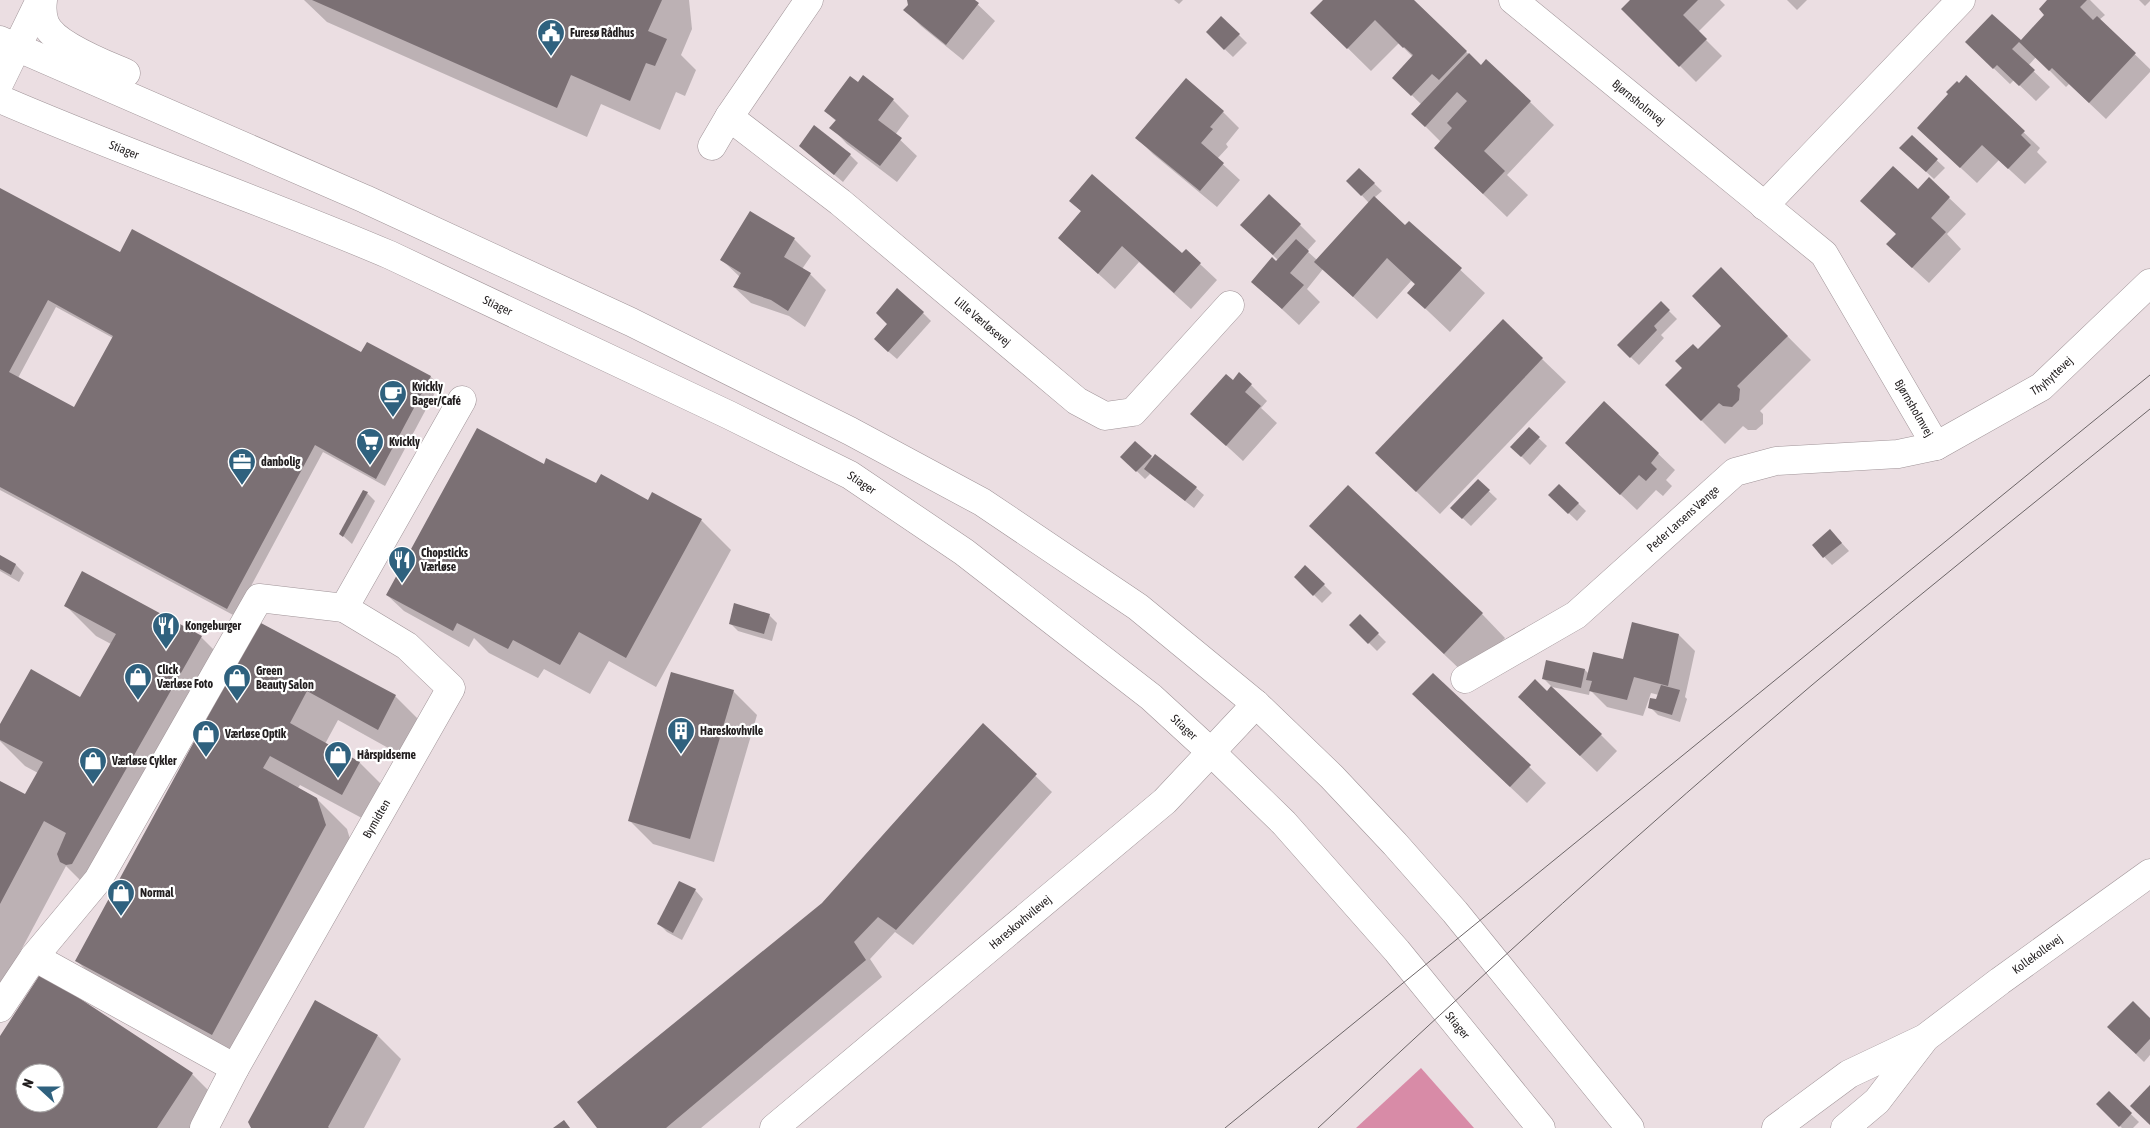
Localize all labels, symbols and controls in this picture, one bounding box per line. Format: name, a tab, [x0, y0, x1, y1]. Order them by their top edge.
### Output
public building icon: Furesø Rådhus	[536, 18, 566, 57]
place label: Furesø Rådhus	[570, 26, 635, 40]
street label: Bjørnsholmvej	[1609, 77, 1668, 128]
street label: Stiager	[107, 138, 141, 162]
street label: Stiager	[481, 293, 515, 319]
street label: Lille Værløsevej	[952, 294, 1014, 349]
street label: Thyhyttevej	[2028, 354, 2075, 398]
street label: Bjørnsholmvej	[1892, 377, 1936, 439]
cafe icon: Kvickly Bager/Café	[378, 379, 408, 418]
place label: Kvickly Bager/Café	[412, 380, 462, 408]
supermarket icon: Kvickly	[355, 427, 385, 466]
place label: Kvickly	[389, 435, 420, 449]
office icon: danbolig	[227, 447, 257, 486]
place label: danbolig	[261, 455, 301, 469]
street label: Stiager	[845, 468, 879, 498]
street label: Peder Larsens Vænge	[1644, 483, 1722, 555]
restaurant icon: Chopsticks Værløse	[387, 545, 417, 584]
place label: Chopsticks Værløse	[420, 546, 469, 574]
restaurant icon: Kongeburger	[151, 611, 181, 650]
place label: Kongeburger	[185, 619, 242, 633]
shop icon: Click Værløse Foto	[123, 662, 153, 701]
place label: Click Værløse Foto	[156, 663, 213, 691]
shop icon: Green Beauty Salon	[222, 663, 252, 702]
place label: Green Beauty Salon	[256, 664, 314, 692]
street label: Stiager	[1168, 712, 1200, 743]
building icon: Hareskovhvile	[666, 716, 696, 755]
shop icon: Værløse Optik	[191, 719, 221, 758]
place label: Hareskovhvile	[700, 724, 764, 738]
place label: Værløse Optik	[224, 727, 287, 741]
shop icon: Hårspidserne	[323, 740, 353, 779]
shop icon: Værløse Cykler	[78, 746, 108, 785]
place label: Hårspidserne	[357, 748, 417, 762]
place label: Værløse Cykler	[111, 754, 177, 768]
street label: Bymidten	[360, 797, 393, 841]
shop icon: Normal	[106, 878, 136, 917]
place label: Normal	[140, 886, 174, 900]
street label: Hareskovhvilevej	[986, 892, 1054, 952]
street label: Kollekollevej	[2010, 931, 2065, 977]
street label: Stiager	[1442, 1009, 1473, 1042]
north arrow	[15, 1063, 65, 1113]
text: N	[19, 1077, 37, 1090]

